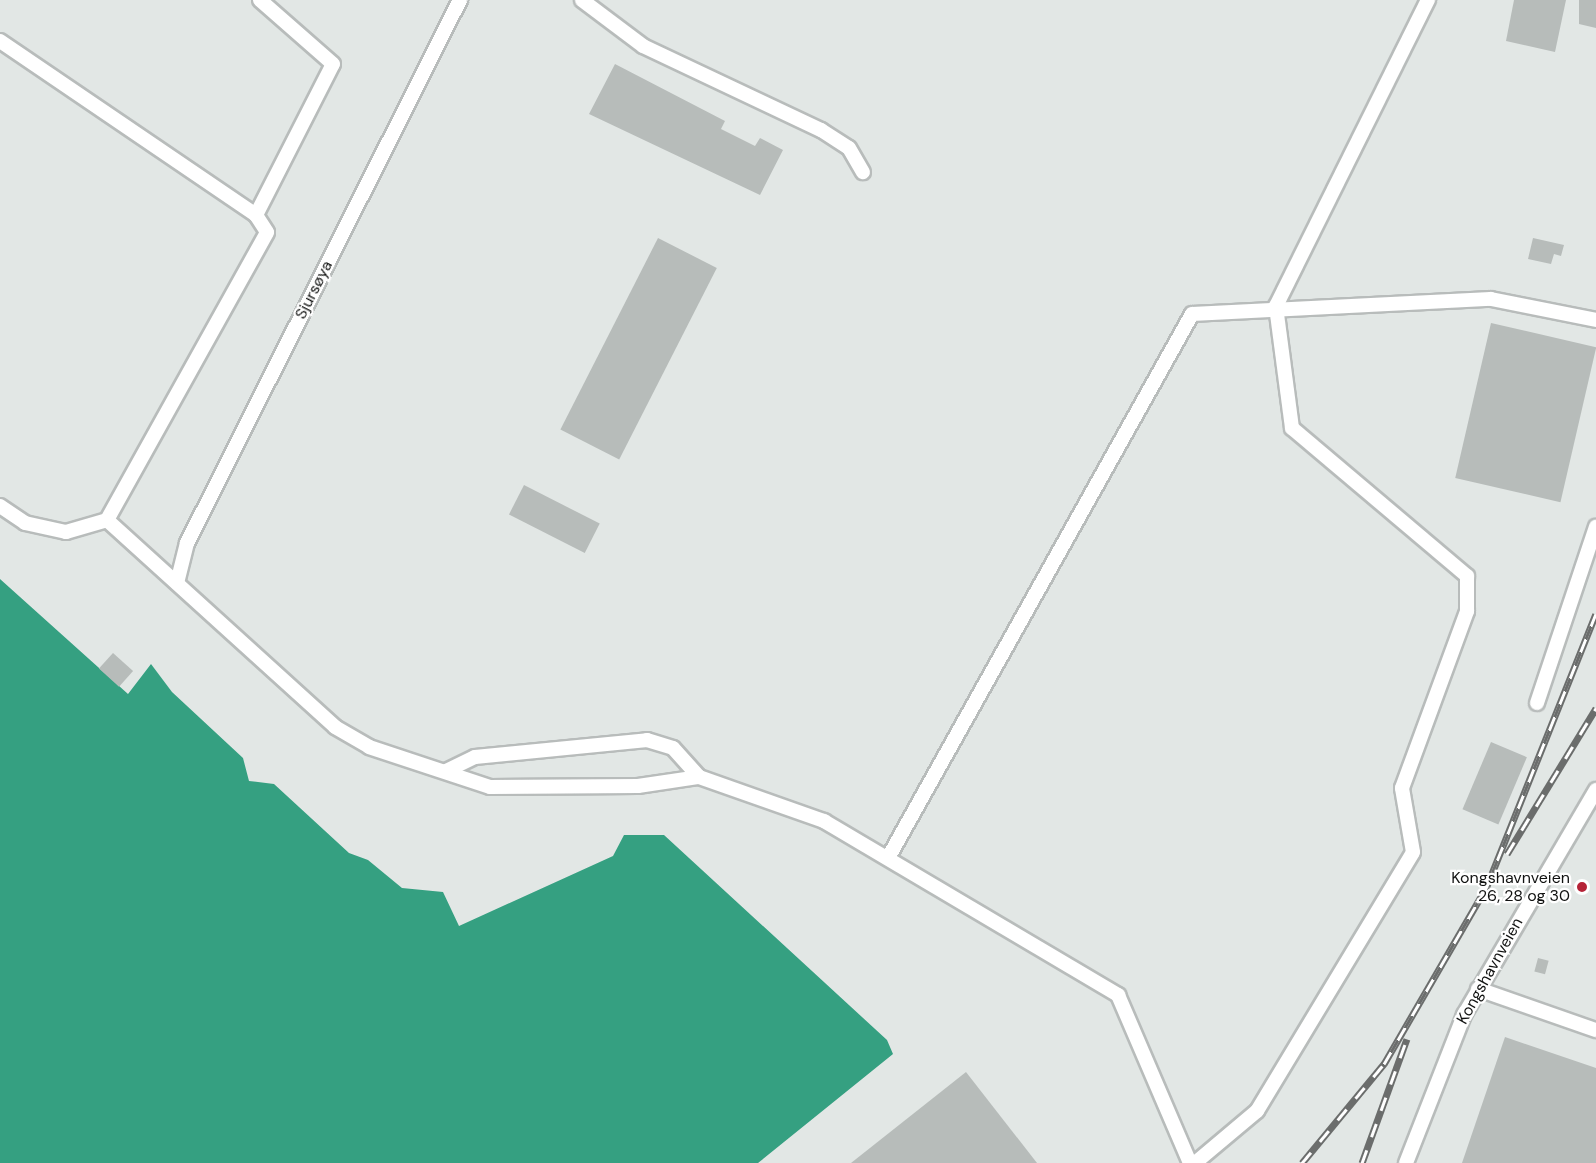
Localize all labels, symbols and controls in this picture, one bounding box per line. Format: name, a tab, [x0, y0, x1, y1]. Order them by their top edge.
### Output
street label: Sjursøya	[291, 258, 337, 322]
place label: Kongshavnveien 26, 28 og 30	[1451, 868, 1570, 906]
marker: Kongshavnveien 26, 28 og 30	[1575, 880, 1589, 894]
street label: Kongshavnveien	[1453, 914, 1527, 1028]

